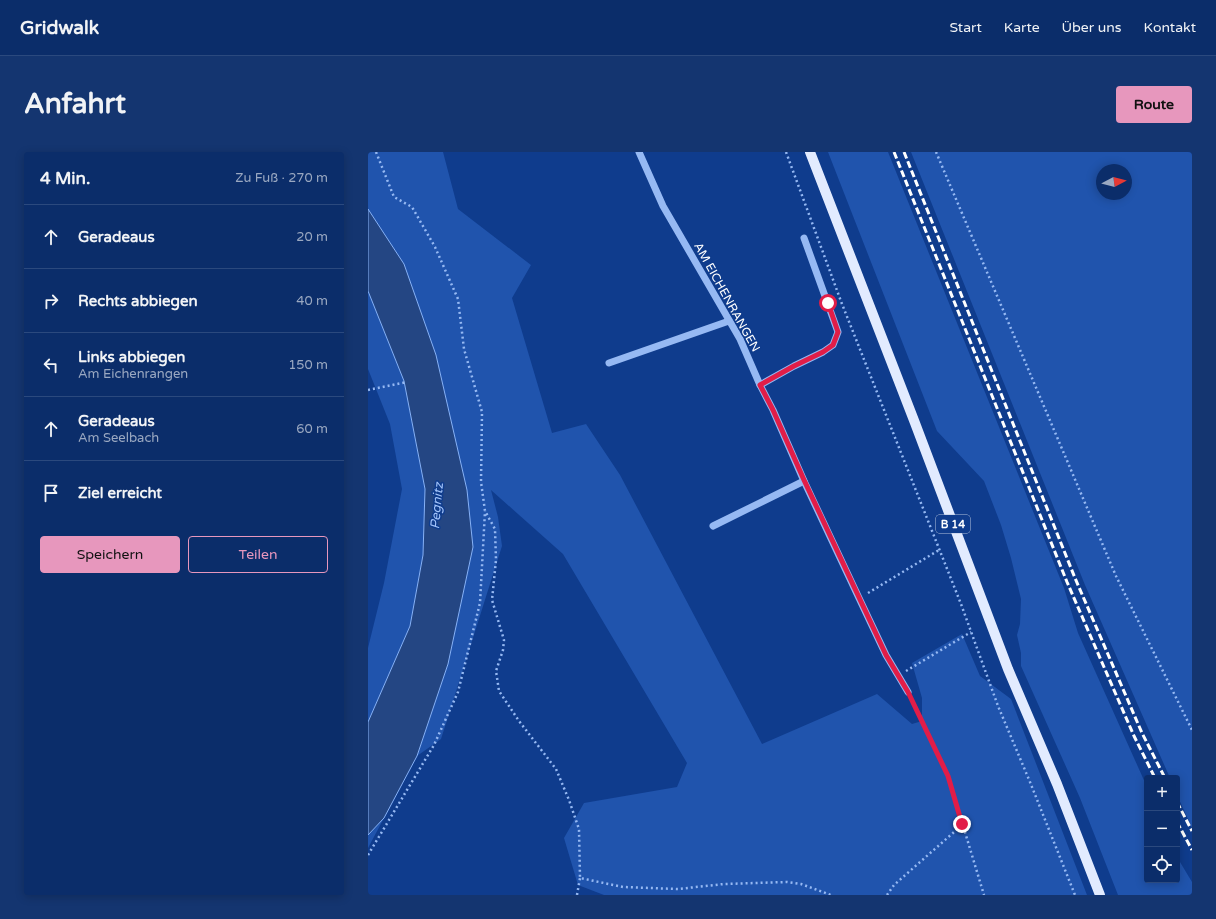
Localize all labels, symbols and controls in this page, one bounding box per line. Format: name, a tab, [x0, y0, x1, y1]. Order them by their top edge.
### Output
text: Gridwalk	[20, 17, 99, 39]
text: Start	[950, 19, 982, 36]
text: Karte	[1004, 19, 1040, 36]
text: Über uns	[1062, 19, 1122, 36]
text: Kontakt	[1144, 19, 1196, 36]
button: Route	[1116, 86, 1192, 123]
text: Anfahrt	[24, 87, 126, 121]
north arrow	[1096, 164, 1132, 200]
text: 4 Min.	[40, 168, 90, 189]
text: Zu Fuß · 270 m	[235, 170, 328, 186]
icon: ahead	[40, 226, 62, 248]
text: Geradeaus	[78, 228, 155, 246]
text: 20 m	[296, 229, 328, 245]
street label: AM EICHENRANGEN	[691, 240, 763, 354]
icon: right	[40, 290, 62, 312]
text: Rechts abbiegen	[78, 292, 198, 310]
text: 40 m	[296, 293, 328, 309]
route start	[819, 294, 837, 312]
text: Links abbiegen	[78, 348, 185, 366]
icon: left	[40, 354, 62, 376]
text: 150 m	[288, 357, 328, 373]
text: Am Eichenrangen	[78, 366, 188, 382]
text: Geradeaus	[78, 412, 155, 430]
icon: ahead	[40, 418, 62, 440]
text: 60 m	[296, 421, 328, 437]
text: Am Seelbach	[78, 430, 159, 446]
water label: Pegnitz	[427, 481, 447, 530]
icon: arrive	[40, 482, 62, 504]
text: Ziel erreicht	[78, 484, 162, 502]
road number: B 14	[936, 515, 970, 533]
button: Speichern	[40, 536, 180, 573]
button: Teilen	[188, 536, 328, 573]
map controls	[1144, 775, 1180, 883]
button: +	[1144, 775, 1180, 811]
button: −	[1144, 811, 1180, 847]
route end	[953, 815, 971, 833]
button: locate	[1144, 847, 1180, 883]

